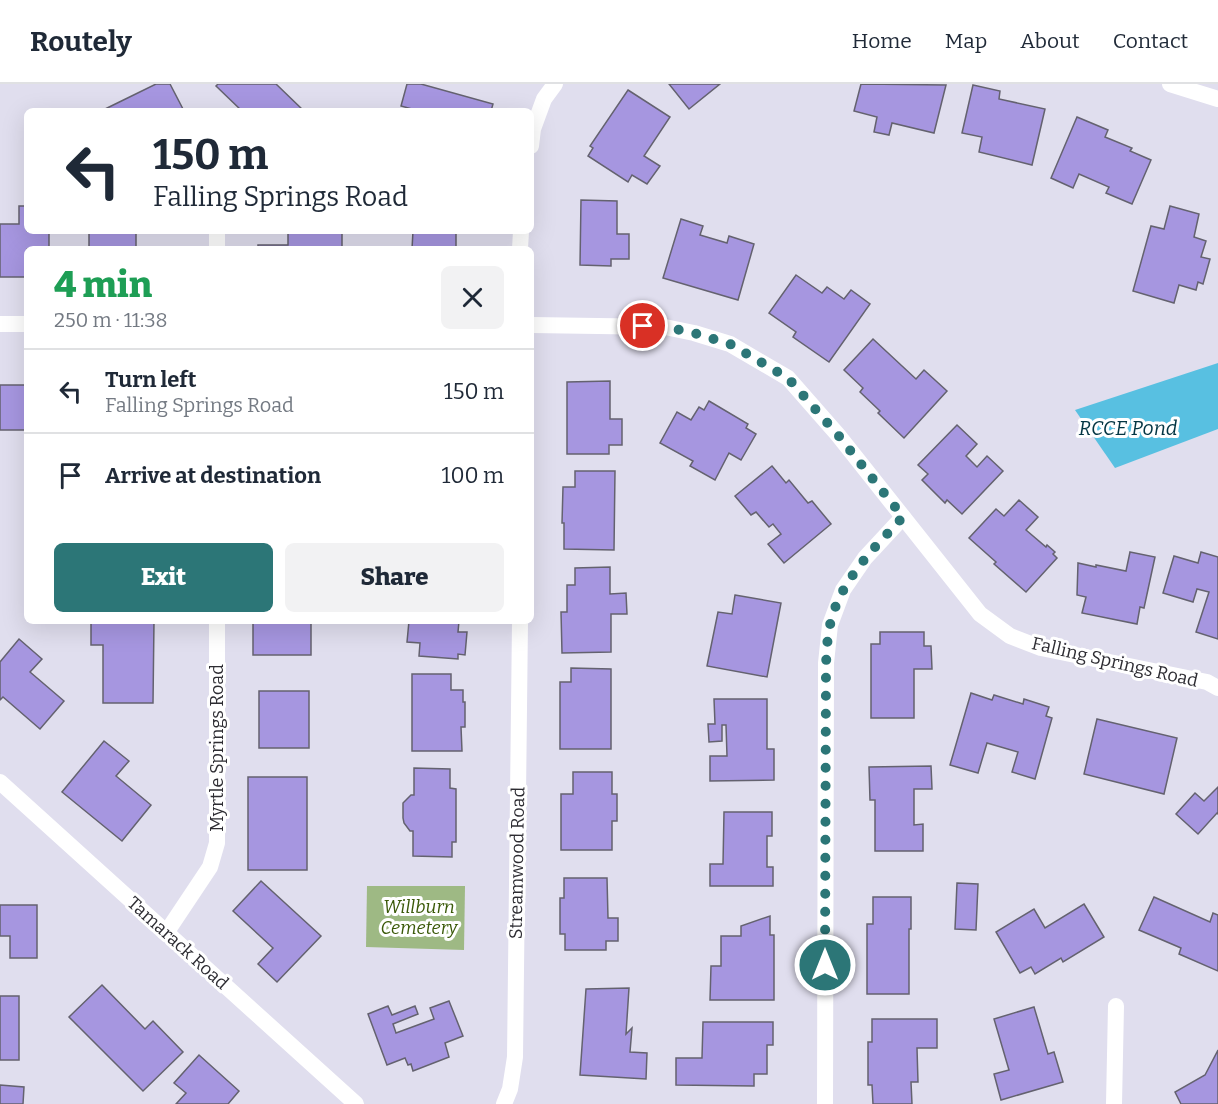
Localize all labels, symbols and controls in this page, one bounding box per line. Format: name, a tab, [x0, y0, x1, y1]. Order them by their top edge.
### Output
text: Routely	[30, 25, 132, 58]
text: Home	[852, 28, 912, 54]
text: Map	[945, 28, 987, 54]
text: About	[1020, 28, 1080, 54]
text: Contact	[1113, 28, 1188, 54]
text: 150 m	[153, 130, 268, 180]
icon: left	[54, 132, 132, 210]
text: Falling Springs Road	[153, 181, 408, 213]
text: 4 min	[54, 263, 152, 307]
button: close	[441, 266, 504, 329]
pin	[617, 300, 668, 351]
text: 250 m · 11:38	[54, 308, 168, 332]
icon: arrive	[626, 309, 659, 342]
text: Turn left	[105, 366, 197, 393]
icon: left	[54, 375, 87, 408]
text: 150 m	[444, 378, 504, 405]
text: Falling Springs Road	[105, 393, 294, 417]
water label: RCCE Pond	[1079, 416, 1178, 440]
icon: arrive	[54, 459, 87, 492]
text: Arrive at destination	[105, 462, 321, 489]
text: 100 m	[441, 462, 504, 489]
button: Exit	[54, 543, 273, 612]
button: Share	[285, 543, 504, 612]
street label: Falling Springs Road	[1030, 632, 1201, 692]
street label: Myrtle Springs Road	[206, 664, 228, 832]
street label: Streamwood Road	[505, 786, 529, 939]
street label: Tamarack Road	[123, 892, 233, 994]
park label: Willburn Cemetery	[381, 896, 458, 939]
position arrow	[793, 933, 857, 997]

